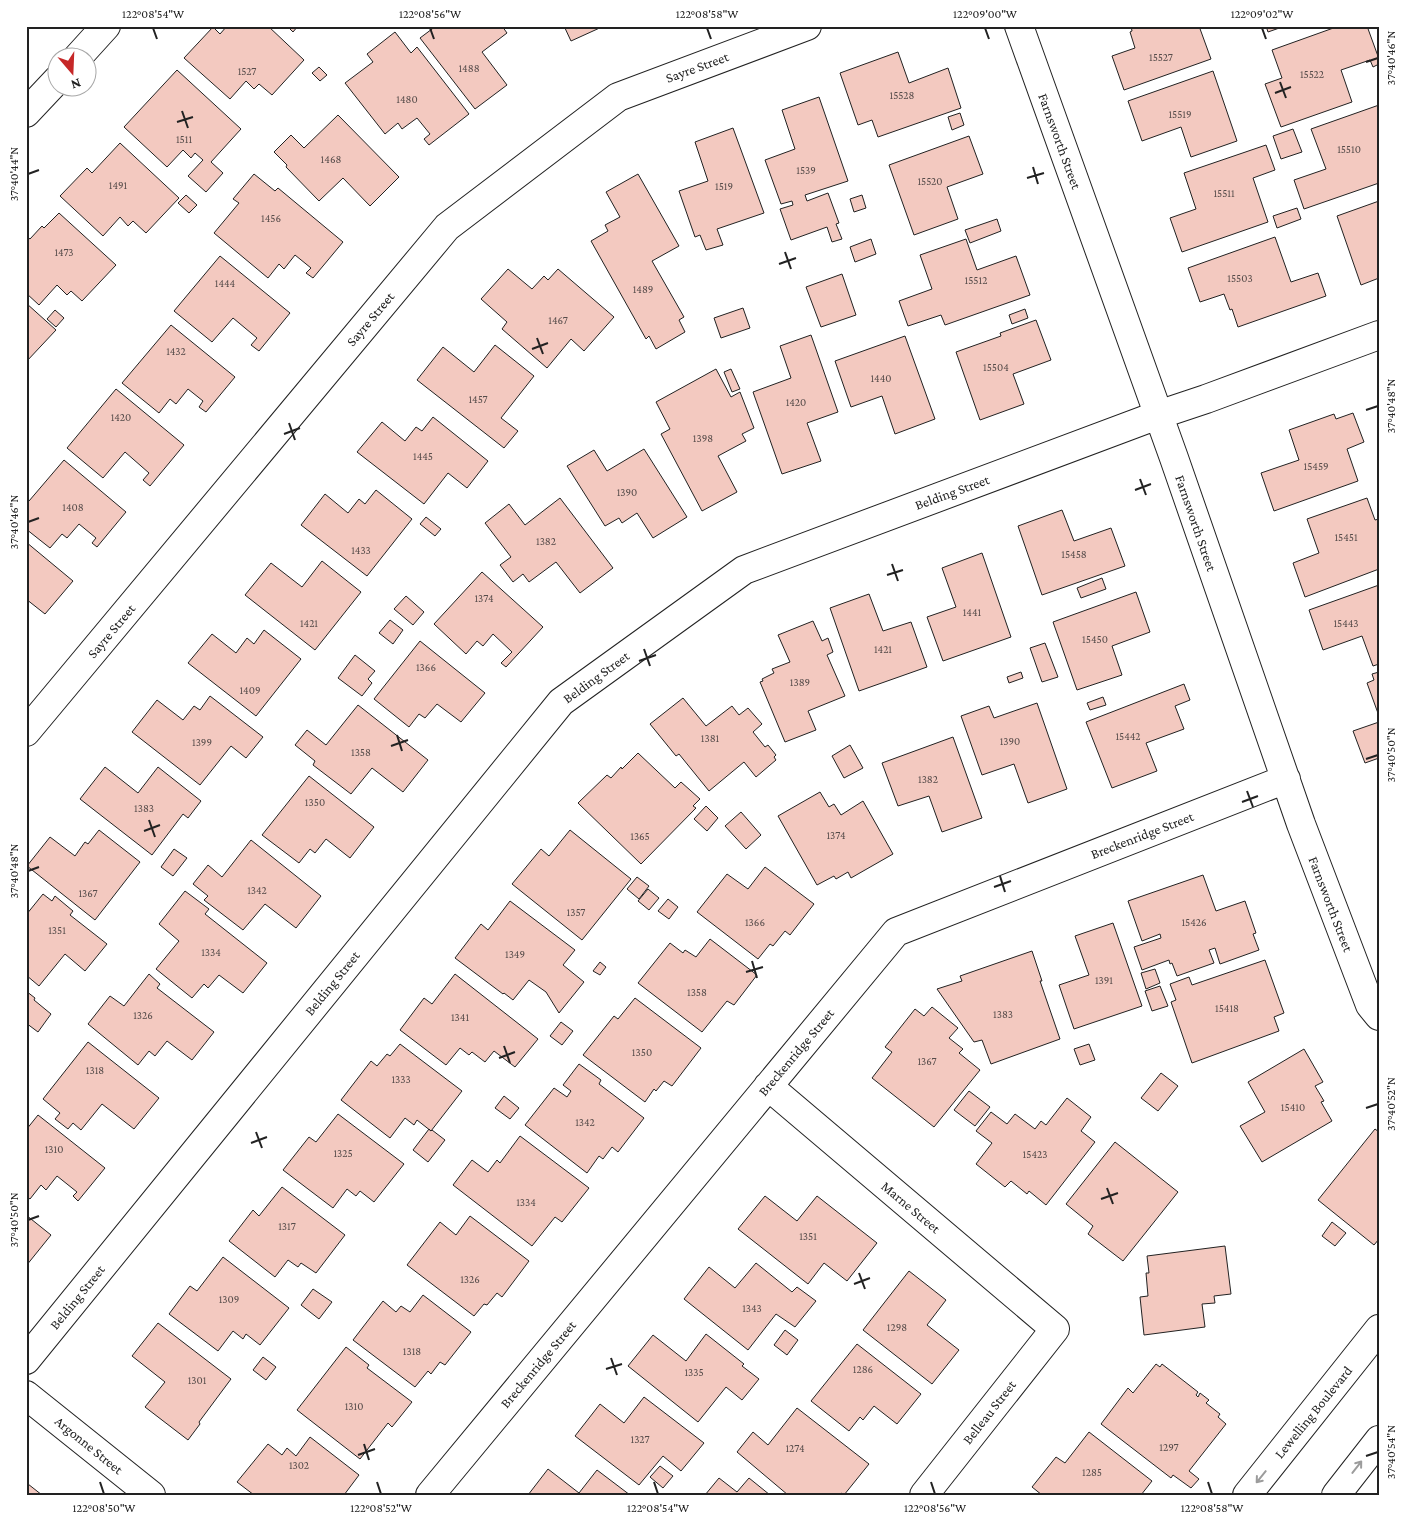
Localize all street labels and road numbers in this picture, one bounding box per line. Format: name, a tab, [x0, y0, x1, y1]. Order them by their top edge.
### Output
street label: Sayre Street	[663, 48, 731, 86]
street label: Farnsworth Street	[1035, 91, 1085, 191]
street label: Sayre Street	[343, 288, 397, 349]
street label: Belding Street	[913, 471, 992, 513]
street label: Farnsworth Street	[1172, 473, 1220, 574]
street label: Sayre Street	[84, 600, 138, 661]
street label: Belding Street	[560, 647, 633, 706]
street label: Breckenridge Street	[1088, 808, 1196, 862]
street label: Farnsworth Street	[1305, 854, 1357, 954]
street label: Belding Street	[301, 947, 363, 1018]
street label: Breckenridge Street	[755, 1005, 837, 1099]
street label: Marne Street	[878, 1178, 944, 1237]
street label: Belding Street	[46, 1261, 108, 1332]
street label: Breckenridge Street	[497, 1317, 579, 1411]
street label: Lewelling Boulevard	[1271, 1362, 1356, 1461]
street label: Belleau Street	[959, 1377, 1019, 1447]
street label: Argonne Street	[52, 1413, 127, 1478]

